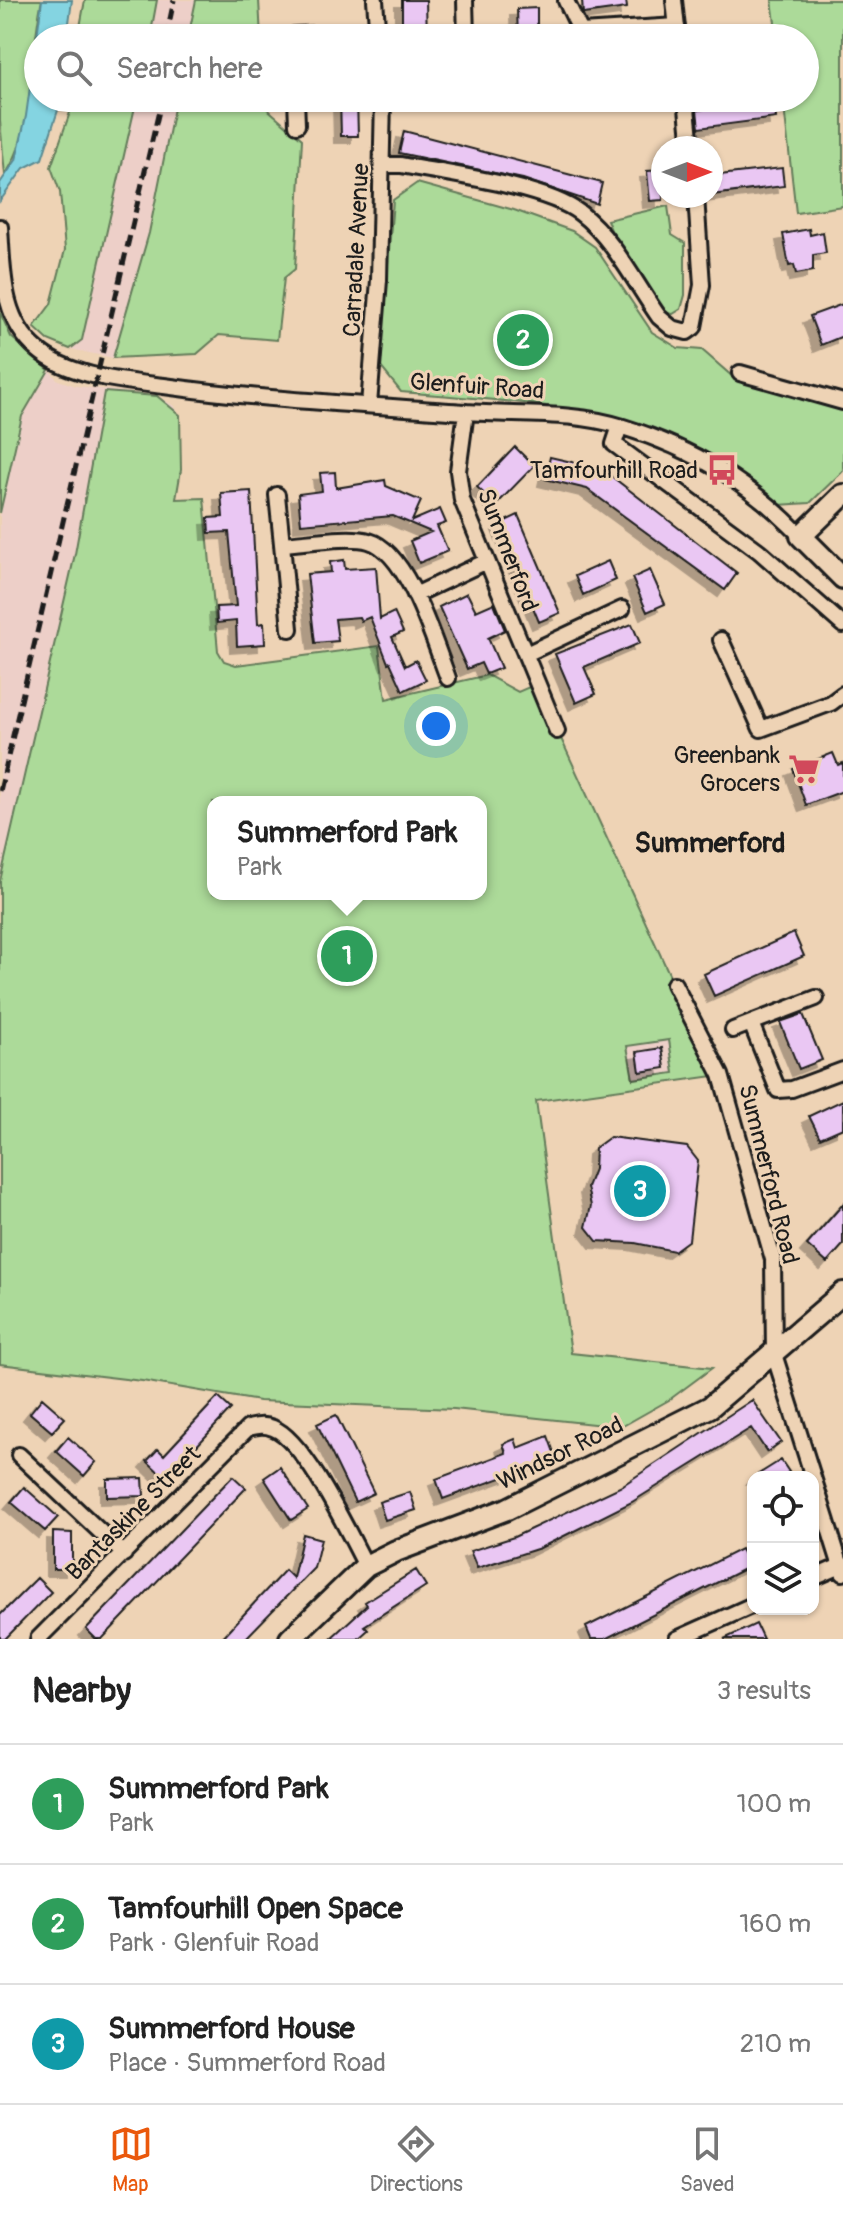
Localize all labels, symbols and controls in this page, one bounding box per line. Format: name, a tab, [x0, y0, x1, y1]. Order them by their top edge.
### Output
search box	[24, 24, 819, 112]
icon: search	[52, 46, 96, 90]
text: Search here	[116, 50, 263, 87]
north arrow	[651, 136, 723, 208]
street label: Carradale Avenue	[337, 162, 376, 338]
pin: 2	[497, 310, 549, 370]
street label: Glenfuir Road	[409, 367, 545, 406]
bus stop icon: Tamfourhill Road	[705, 453, 739, 487]
place label: Tamfourhill Road	[530, 456, 698, 485]
street label: Summerford	[471, 485, 544, 616]
your location	[416, 706, 456, 746]
place label: Greenbank Grocers	[673, 741, 780, 798]
supermarket icon: Greenbank Grocers	[787, 752, 821, 786]
popup	[207, 796, 487, 900]
text: Summerford Park	[237, 814, 457, 851]
district label: Summerford	[635, 826, 785, 861]
text: Park	[237, 851, 282, 883]
pin: 1	[321, 926, 373, 986]
street label: Summerford Road	[732, 1081, 805, 1267]
pin: 3	[614, 1161, 666, 1221]
street label: Windsor Road	[492, 1410, 628, 1497]
street label: Bantaskine Street	[60, 1440, 207, 1587]
map controls	[747, 1471, 819, 1615]
button: locate	[747, 1471, 819, 1543]
button: layers	[747, 1543, 819, 1615]
text: Nearby	[32, 1670, 131, 1713]
text: 3 results	[717, 1675, 811, 1707]
text: Summerford Park	[108, 1770, 329, 1807]
text: 1	[53, 1788, 63, 1820]
text: 100 m	[737, 1788, 811, 1820]
text: Park	[108, 1807, 154, 1839]
text: Tamfourhill Open Space	[108, 1890, 403, 1927]
text: 2	[51, 1908, 65, 1940]
text: 160 m	[739, 1908, 811, 1940]
text: Park · Glenfuir Road	[108, 1927, 319, 1959]
text: Summerford House	[108, 2010, 355, 2047]
text: 3	[51, 2028, 65, 2060]
text: 210 m	[740, 2028, 811, 2060]
text: Place · Summerford Road	[108, 2047, 386, 2079]
tab: Map	[109, 2122, 153, 2198]
tab: Directions	[370, 2122, 463, 2198]
tab: Saved	[680, 2122, 734, 2198]

